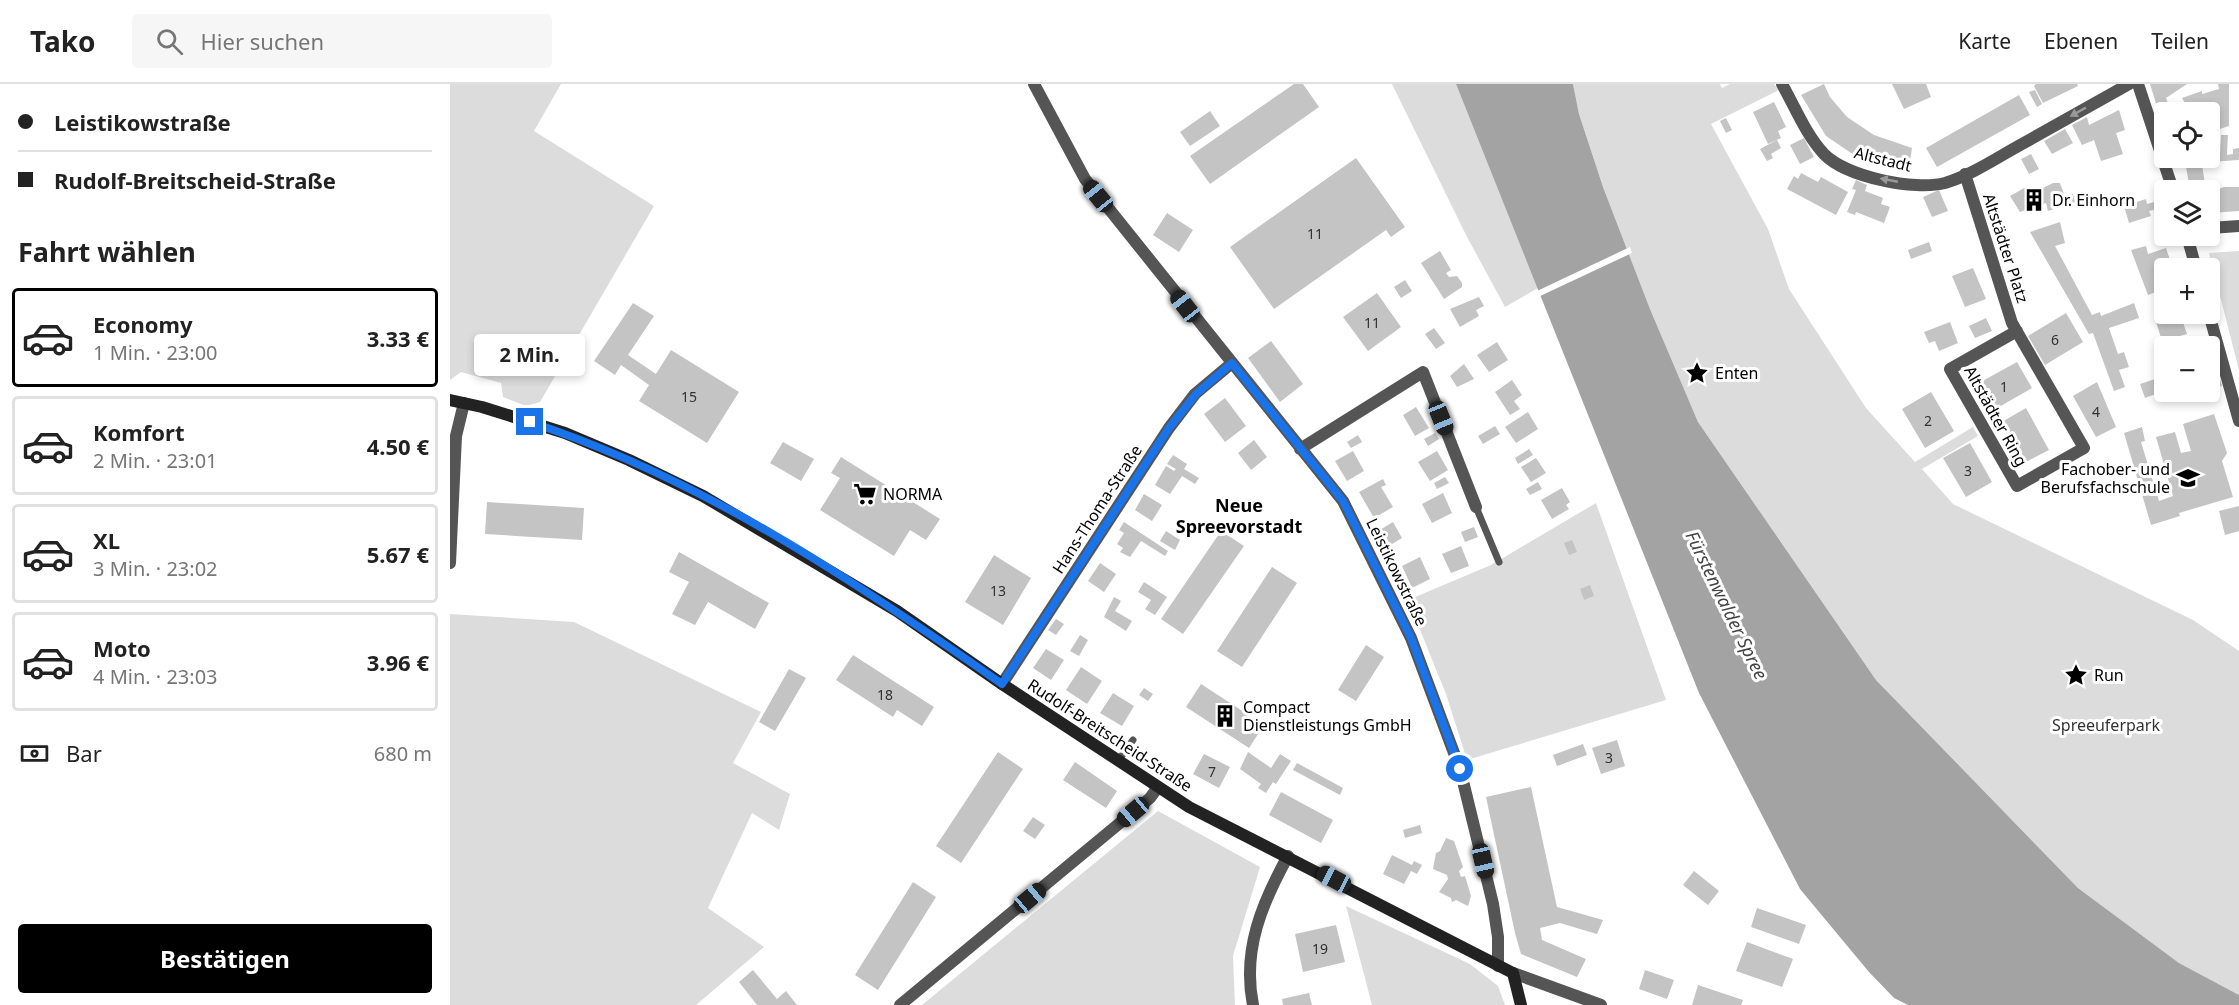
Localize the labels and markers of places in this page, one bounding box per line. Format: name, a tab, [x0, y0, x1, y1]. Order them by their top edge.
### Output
building icon: Dr. Einhorn	[2021, 187, 2047, 213]
place label: Dr. Einhorn	[2052, 189, 2135, 211]
place icon: Enten	[1684, 360, 1710, 386]
place label: Enten	[1715, 362, 1758, 384]
place label: Fachober- und Berufsfachschule	[2041, 458, 2170, 498]
school or university icon: Fachober- und Berufsfachschule	[2175, 465, 2201, 491]
supermarket icon: NORMA	[852, 481, 878, 507]
place label: NORMA	[883, 483, 943, 505]
place icon: Run	[2063, 662, 2089, 688]
place label: Run	[2094, 664, 2124, 686]
place label: Compact Dienstleistungs GmbH	[1243, 696, 1412, 736]
building icon: Compact Dienstleistungs GmbH	[1212, 703, 1238, 729]

